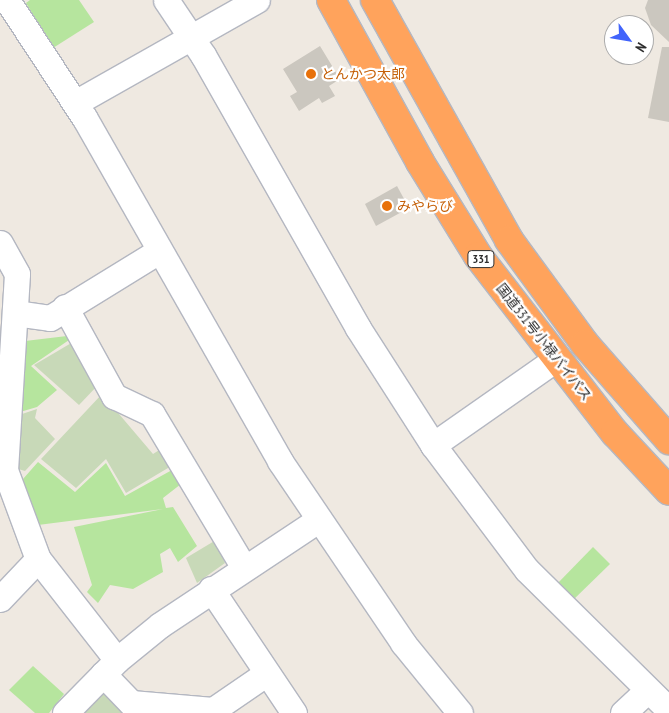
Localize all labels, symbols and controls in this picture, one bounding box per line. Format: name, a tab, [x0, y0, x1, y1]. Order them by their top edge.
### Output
north arrow	[604, 15, 654, 65]
text: N	[631, 39, 651, 55]
place label: とんかつ太郎	[321, 66, 405, 82]
marker: とんかつ太郎	[305, 68, 317, 80]
place label: みやらび	[397, 198, 453, 214]
marker: みやらび	[381, 200, 393, 212]
road number: 331	[467, 250, 495, 268]
street label: 国道331号小禄バイパス	[493, 280, 595, 404]

